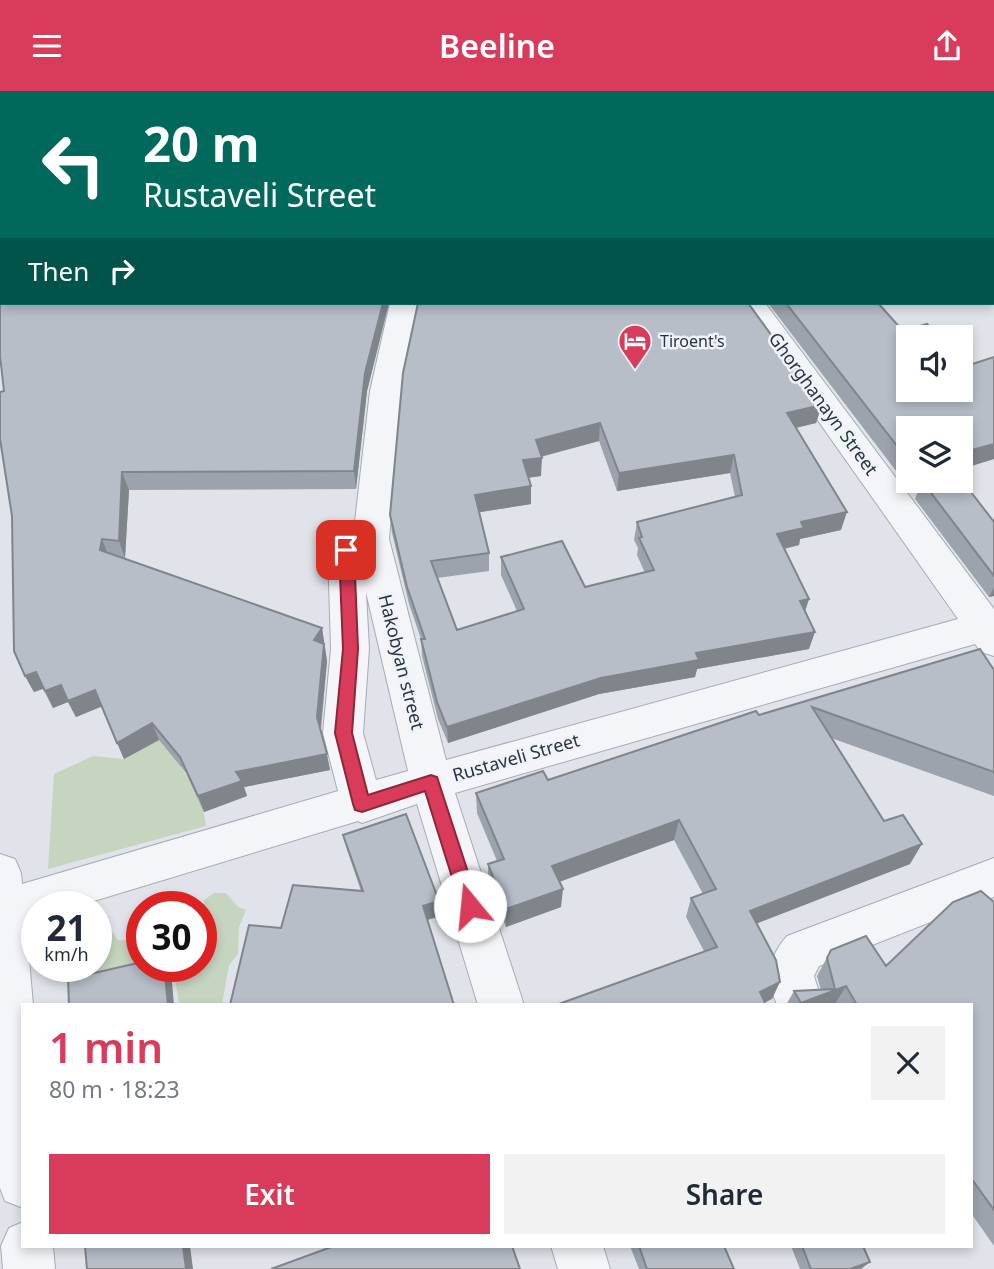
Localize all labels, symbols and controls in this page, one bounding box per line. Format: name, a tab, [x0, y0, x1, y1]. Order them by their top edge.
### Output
text: Beeline	[439, 24, 555, 67]
icon: menu	[28, 27, 66, 65]
icon: share	[928, 27, 966, 65]
text: 20 m	[143, 110, 260, 176]
icon: left	[28, 119, 119, 210]
text: Rustaveli Street	[143, 173, 376, 216]
icon: right	[103, 252, 141, 290]
text: Then	[28, 253, 89, 289]
hotel icon: Tiroent's	[616, 322, 654, 371]
map controls	[896, 325, 973, 493]
button: sound	[896, 325, 973, 402]
street label: Ghorghanayn Street	[764, 327, 884, 480]
place label: Tiroent's	[660, 330, 725, 352]
button: layers	[896, 416, 973, 493]
pin	[316, 520, 376, 580]
icon: arrive	[327, 531, 365, 569]
street label: Hakobyan street	[374, 592, 431, 732]
street label: Rustaveli Street	[449, 727, 583, 787]
position arrow	[433, 869, 507, 943]
speed limit sign: 30	[126, 891, 217, 982]
text: 21	[46, 904, 87, 951]
text: km/h	[44, 942, 89, 966]
text: 1 min	[49, 1018, 163, 1075]
button: close	[871, 1026, 945, 1100]
text: 80 m · 18:23	[49, 1073, 180, 1105]
button: Exit	[49, 1154, 490, 1234]
button: Share	[504, 1154, 945, 1234]

